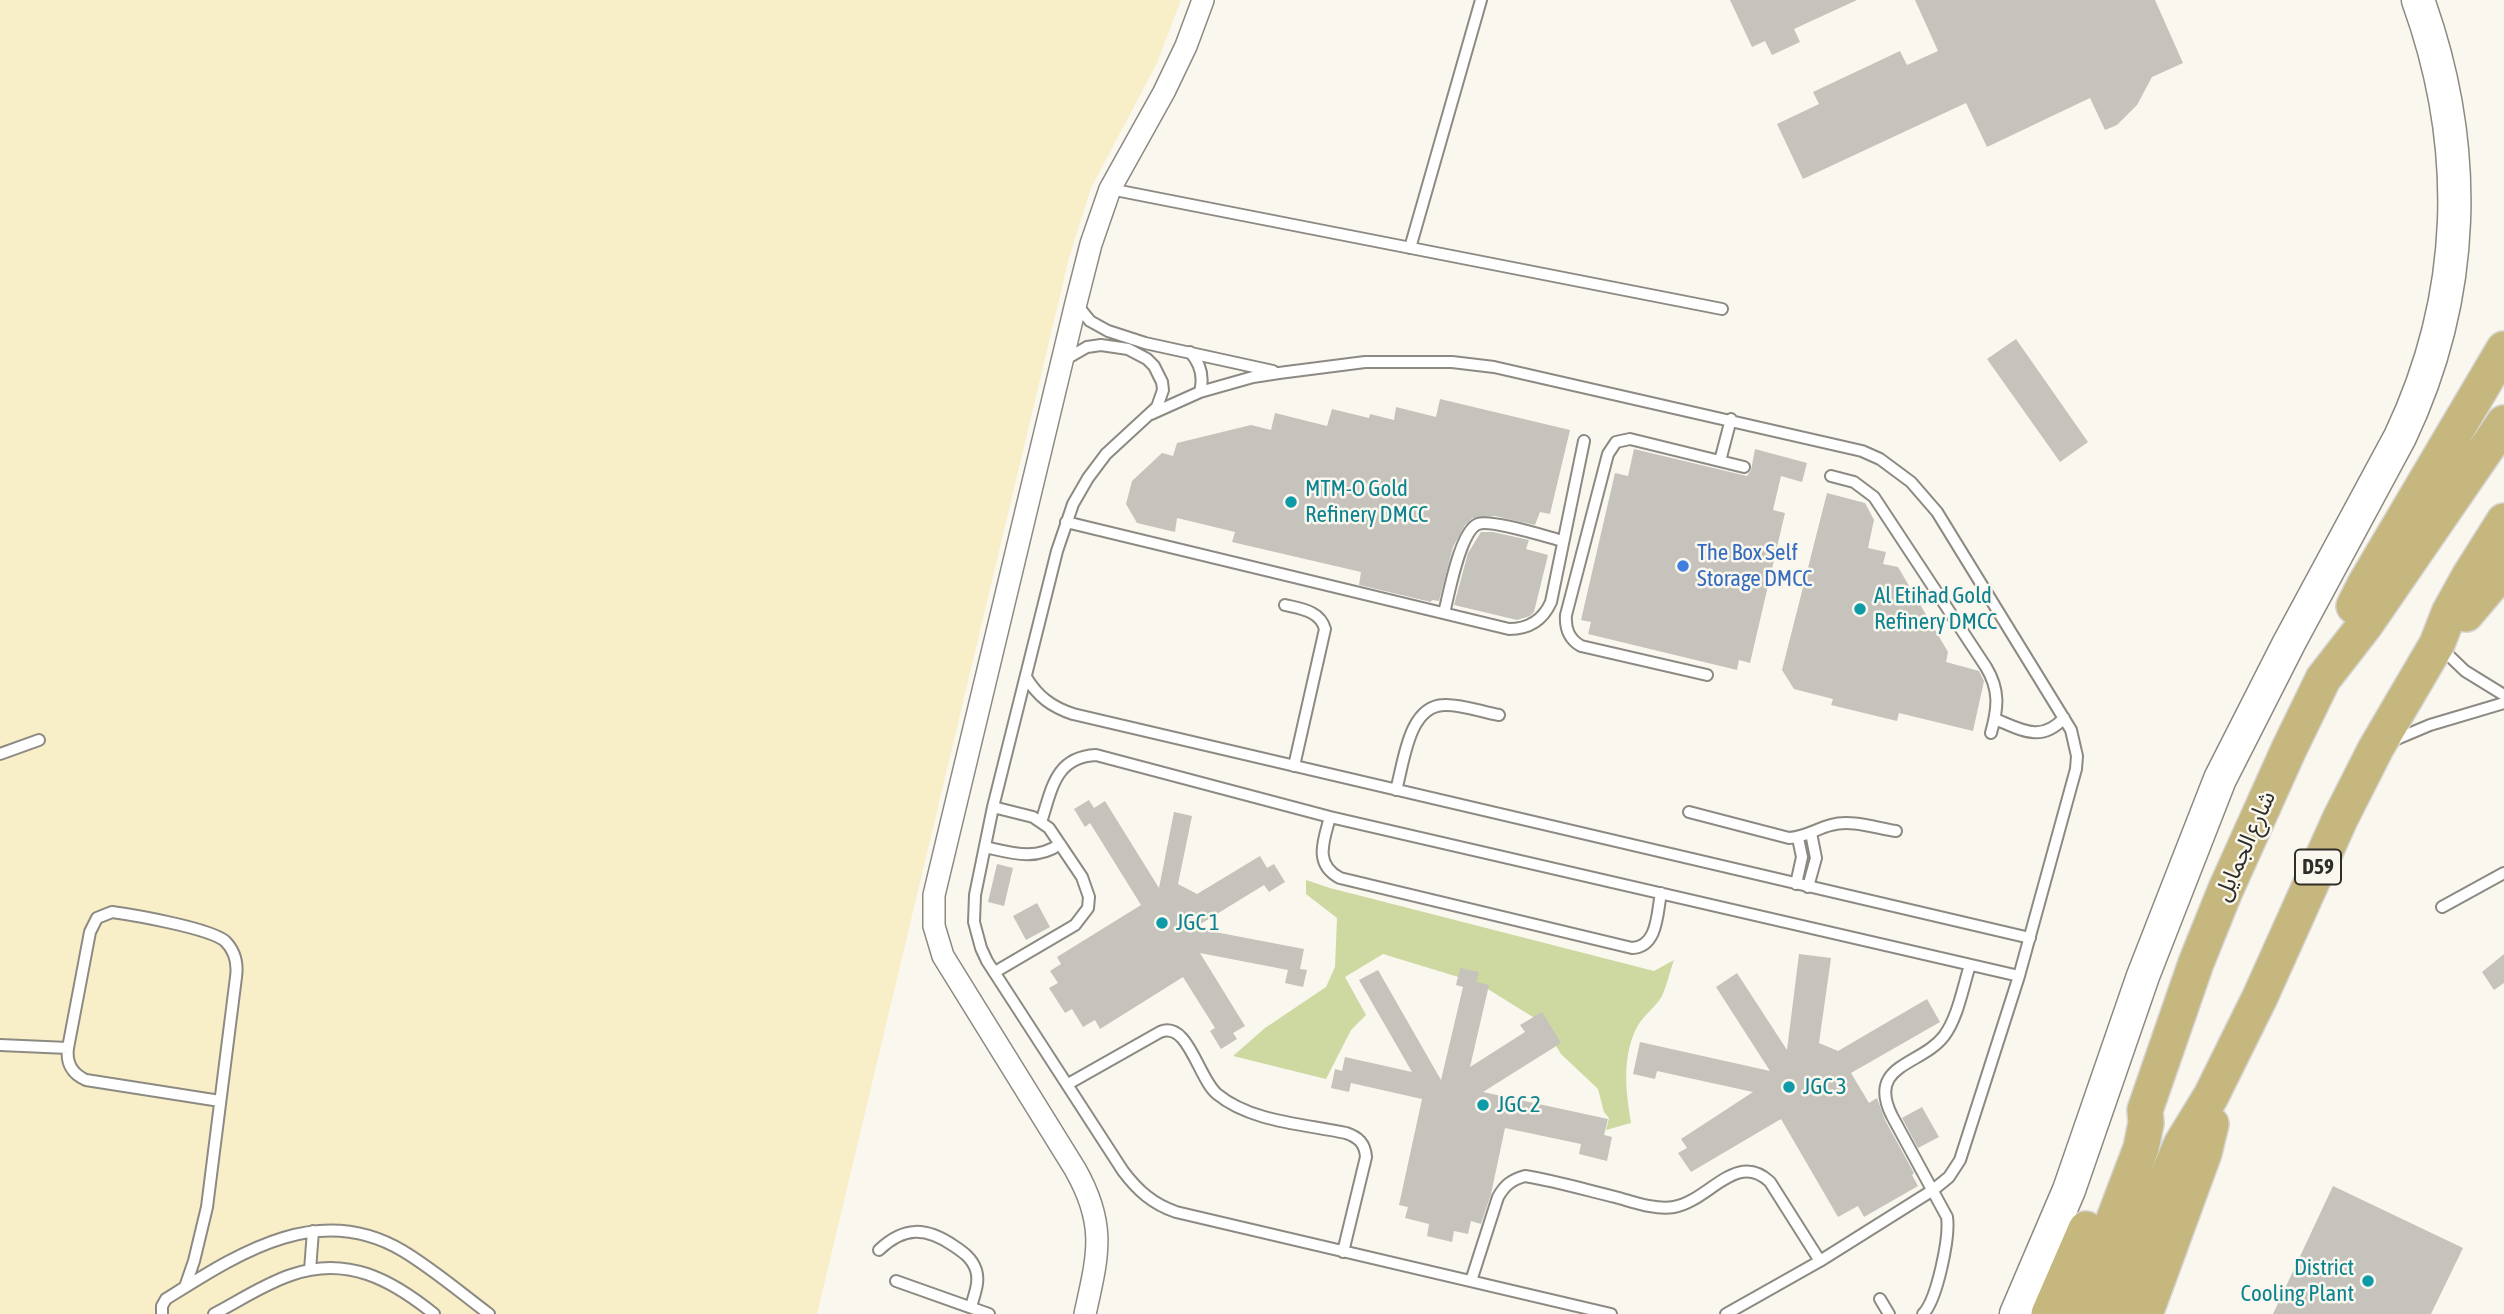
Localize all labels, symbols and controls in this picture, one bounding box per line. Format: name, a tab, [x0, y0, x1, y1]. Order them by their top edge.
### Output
place label: MTM-O Gold Refinery DMCC	[1305, 475, 1428, 529]
marker: MTM-O Gold Refinery DMCC	[1283, 494, 1299, 510]
place label: The Box Self Storage DMCC	[1697, 539, 1812, 593]
marker: The Box Self Storage DMCC	[1675, 558, 1691, 574]
place label: Al Etihad Gold Refinery DMCC	[1874, 582, 1997, 636]
marker: Al Etihad Gold Refinery DMCC	[1852, 601, 1868, 617]
street label: شارع الجمايل	[2208, 787, 2282, 905]
road number: D59	[2295, 850, 2341, 884]
place label: JGC 1	[1176, 909, 1220, 937]
marker: JGC 1	[1154, 915, 1170, 931]
place label: JGC 3	[1803, 1073, 1847, 1101]
marker: JGC 3	[1781, 1079, 1797, 1095]
place label: JGC 2	[1497, 1091, 1541, 1119]
marker: JGC 2	[1475, 1097, 1491, 1113]
place label: District Cooling Plant	[2241, 1254, 2354, 1308]
marker: District Cooling Plant	[2360, 1273, 2376, 1289]

